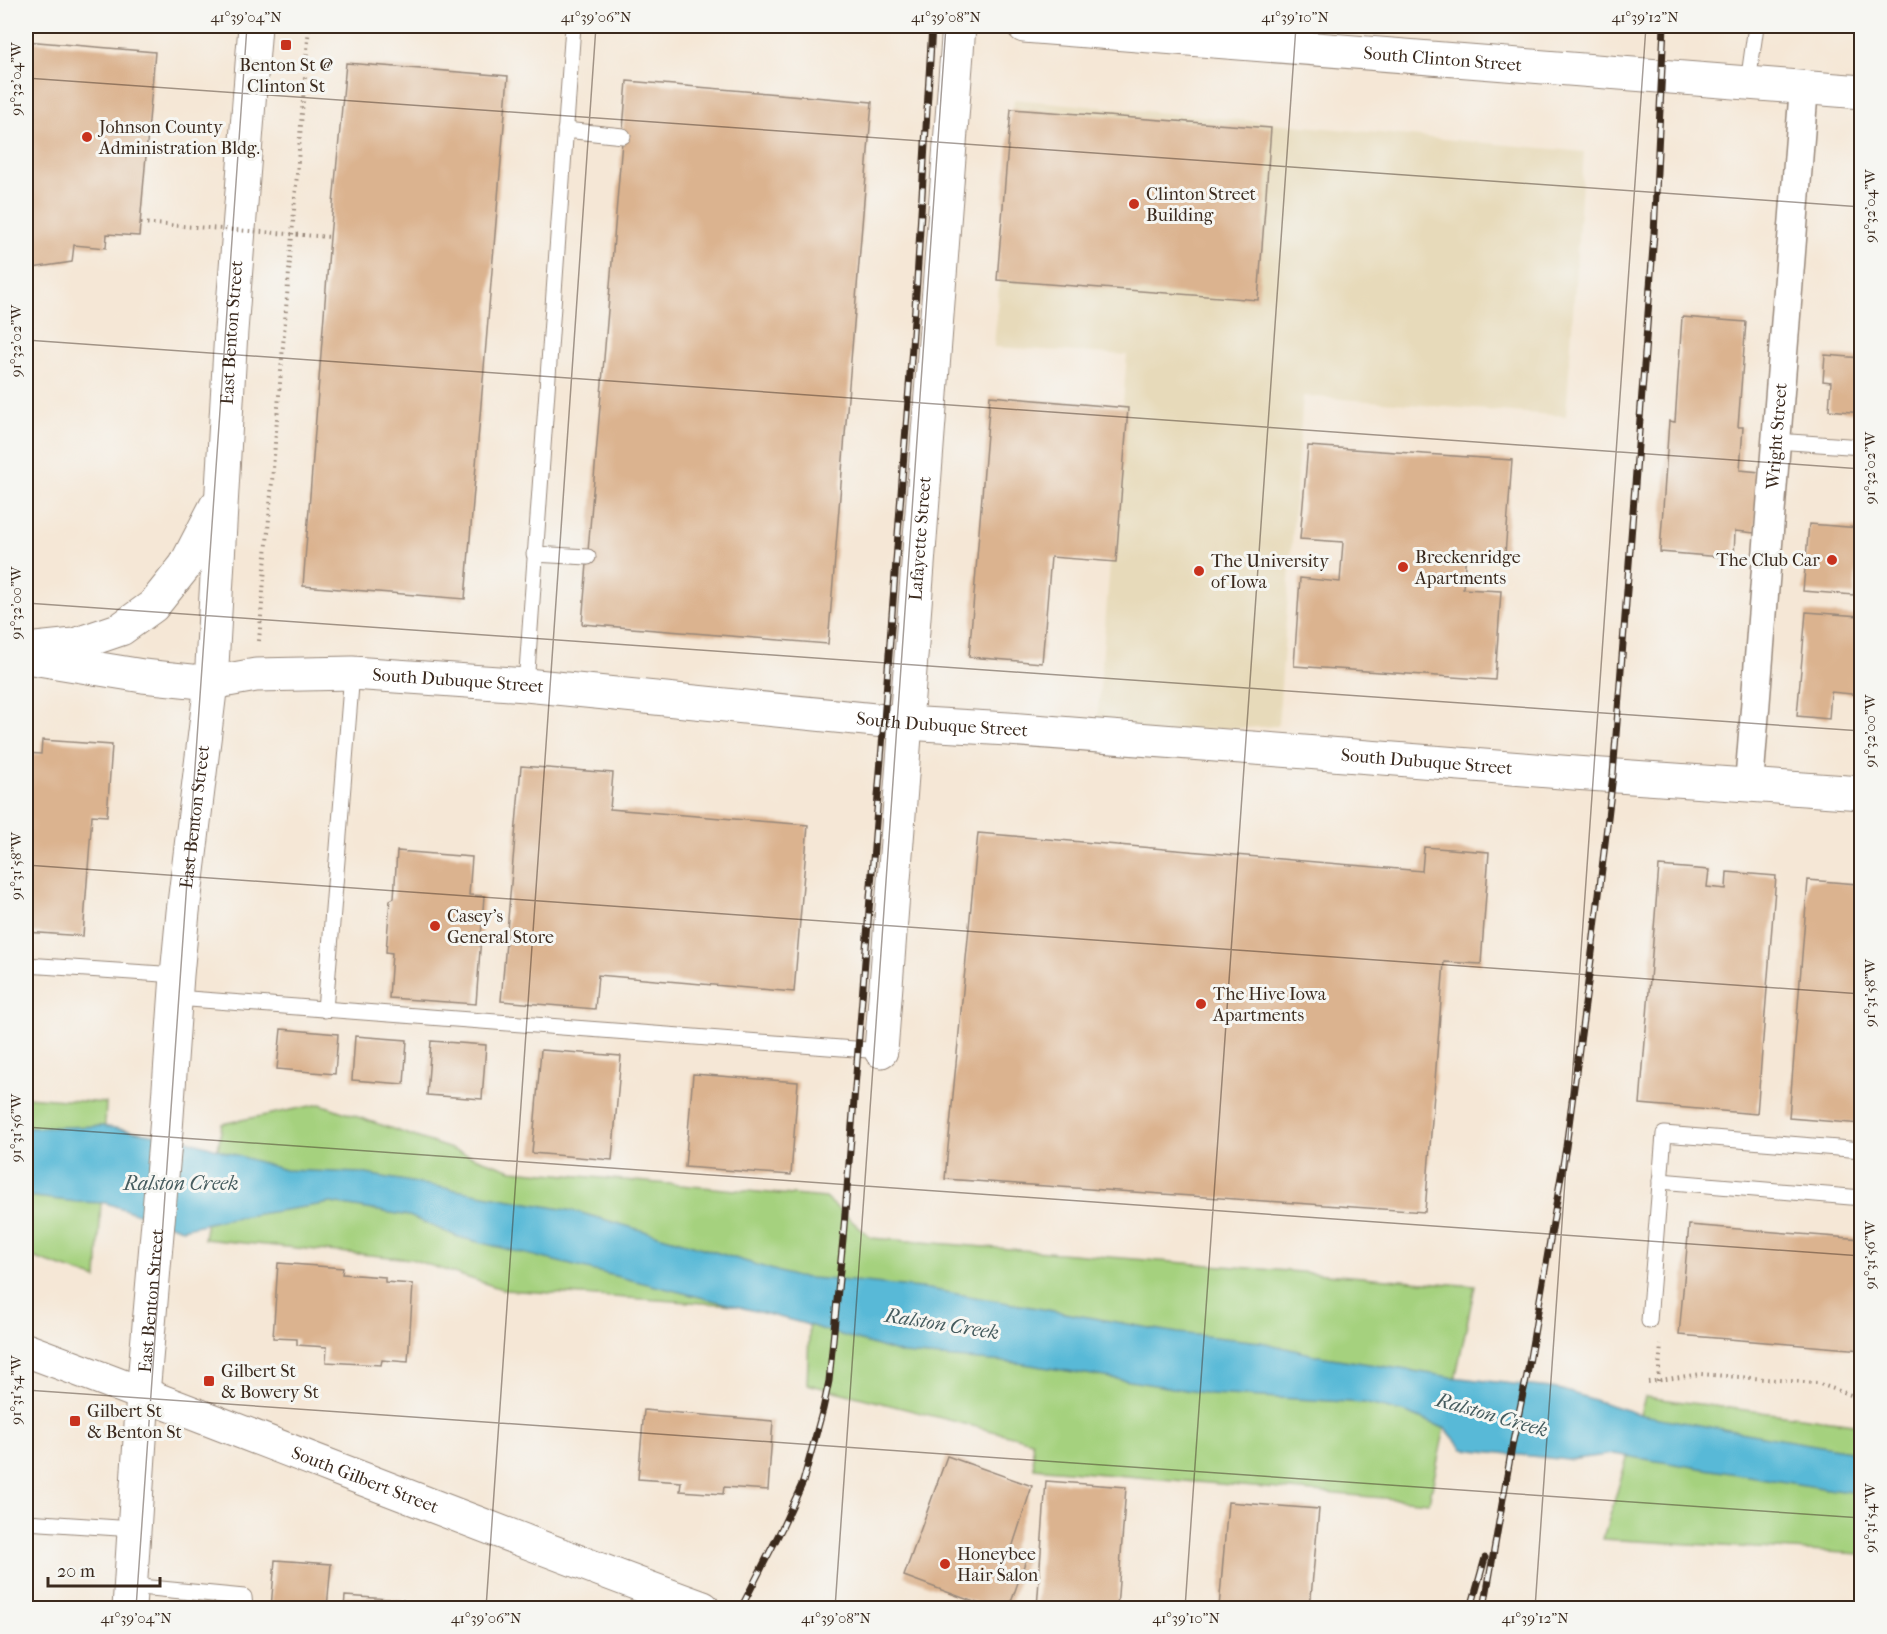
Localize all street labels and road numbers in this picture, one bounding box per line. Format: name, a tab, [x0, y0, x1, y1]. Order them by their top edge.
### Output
street label: South Clinton Street	[1363, 42, 1523, 76]
street label: East Benton Street	[216, 259, 247, 405]
street label: Wright Street	[1762, 381, 1791, 491]
street label: Lafayette Street	[905, 475, 935, 601]
street label: South Dubuque Street	[372, 664, 545, 697]
street label: South Dubuque Street	[855, 708, 1029, 741]
street label: East Benton Street	[175, 743, 214, 890]
street label: South Dubuque Street	[1340, 744, 1514, 779]
street label: East Benton Street	[134, 1227, 168, 1374]
street label: South Gilbert Street	[289, 1442, 442, 1518]

